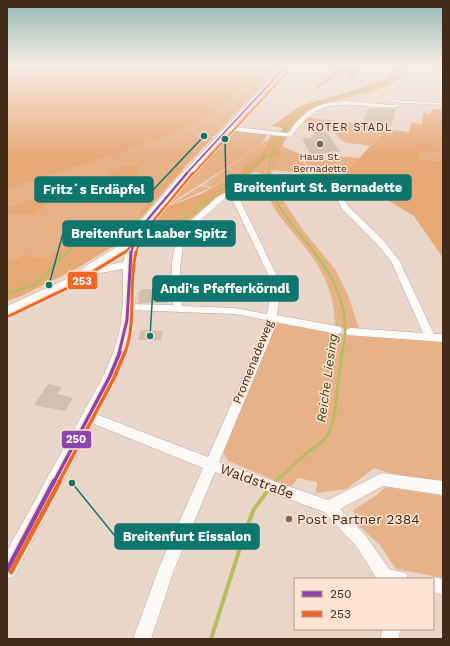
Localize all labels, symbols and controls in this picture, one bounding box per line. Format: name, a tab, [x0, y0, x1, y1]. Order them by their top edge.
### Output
district label: ROTER STADL	[307, 121, 393, 134]
marker: Haus St. Bernadette	[315, 139, 325, 149]
place label: Haus St. Bernadette	[293, 151, 347, 174]
callout: Breitenfurt St. Bernadette	[226, 175, 411, 200]
callout: Fritz´s Erdäpfel	[35, 177, 153, 202]
text: Breitenfurt St. Bernadette	[234, 180, 403, 195]
text: Fritz´s Erdäpfel	[43, 182, 146, 197]
callout: Breitenfurt Laaber Spitz	[63, 221, 235, 246]
text: Breitenfurt Laaber Spitz	[71, 226, 227, 241]
line badge: 253	[67, 271, 98, 290]
text: 253	[72, 275, 92, 288]
callout: Andi's Pfefferkörndl	[153, 276, 298, 301]
text: Andi's Pfefferkörndl	[160, 281, 291, 296]
street label: Promenadeweg	[230, 317, 276, 406]
water label: Reiche Liesing	[313, 333, 341, 423]
line badge: 250	[61, 430, 92, 449]
text: 250	[66, 433, 86, 446]
street label: Waldstraße	[218, 460, 296, 502]
place label: Post Partner 2384	[297, 511, 420, 527]
marker: Post Partner 2384	[284, 514, 294, 524]
callout: Breitenfurt Eissalon	[115, 524, 259, 549]
text: Breitenfurt Eissalon	[123, 529, 251, 544]
legend	[294, 578, 434, 630]
text: 250	[330, 587, 351, 601]
text: 253	[330, 607, 351, 621]

